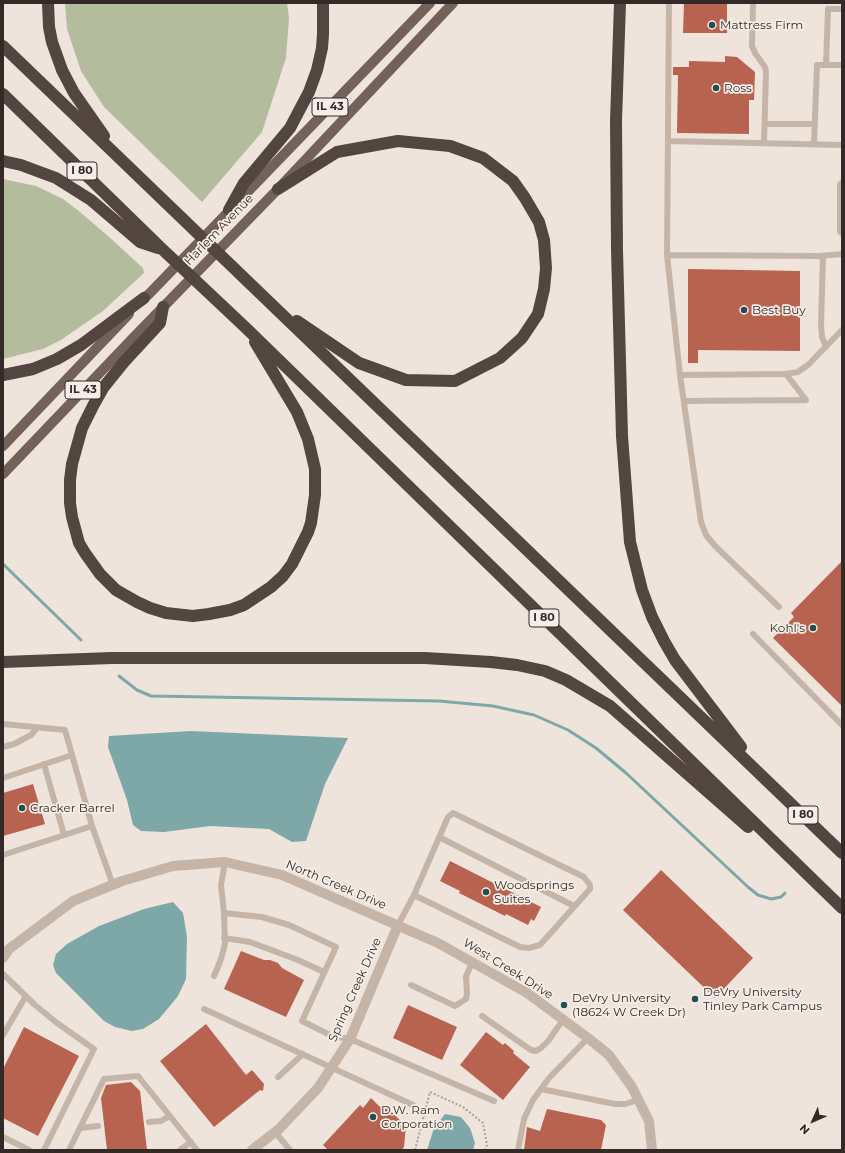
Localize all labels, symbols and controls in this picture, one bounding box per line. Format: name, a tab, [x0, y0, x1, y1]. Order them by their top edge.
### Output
place label: Mattress Firm	[720, 18, 803, 32]
marker: Mattress Firm	[707, 20, 717, 30]
place label: Ross	[724, 81, 752, 95]
marker: Ross	[711, 83, 721, 93]
road number: IL 43	[312, 98, 348, 116]
road number: I 80	[67, 162, 97, 180]
street label: Harlem Avenue	[181, 191, 257, 269]
place label: Best Buy	[752, 303, 806, 317]
marker: Best Buy	[739, 305, 749, 315]
road number: IL 43	[65, 381, 101, 399]
road number: I 80	[529, 609, 559, 627]
place label: Kohl's	[770, 621, 805, 635]
marker: Kohl's	[808, 623, 818, 633]
place label: Cracker Barrel	[30, 801, 115, 815]
marker: Cracker Barrel	[17, 803, 27, 813]
road number: I 80	[788, 806, 818, 824]
street label: North Creek Drive	[284, 857, 388, 913]
place label: Woodsprings Suites	[494, 878, 574, 906]
marker: Woodsprings Suites	[481, 887, 491, 897]
street label: Spring Creek Drive	[326, 936, 384, 1044]
street label: West Creek Drive	[460, 936, 556, 1002]
place label: DeVry University Tinley Park Campus	[703, 985, 822, 1013]
place label: DeVry University (18624 W Creek Dr)	[572, 991, 686, 1019]
marker: DeVry University Tinley Park Campus	[690, 994, 700, 1004]
marker: DeVry University (18624 W Creek Dr)	[559, 1000, 569, 1010]
north arrow	[793, 1101, 833, 1141]
place label: D.W. Ram Corporation	[381, 1103, 452, 1131]
marker: D.W. Ram Corporation	[368, 1112, 378, 1122]
text: N	[796, 1121, 813, 1138]

